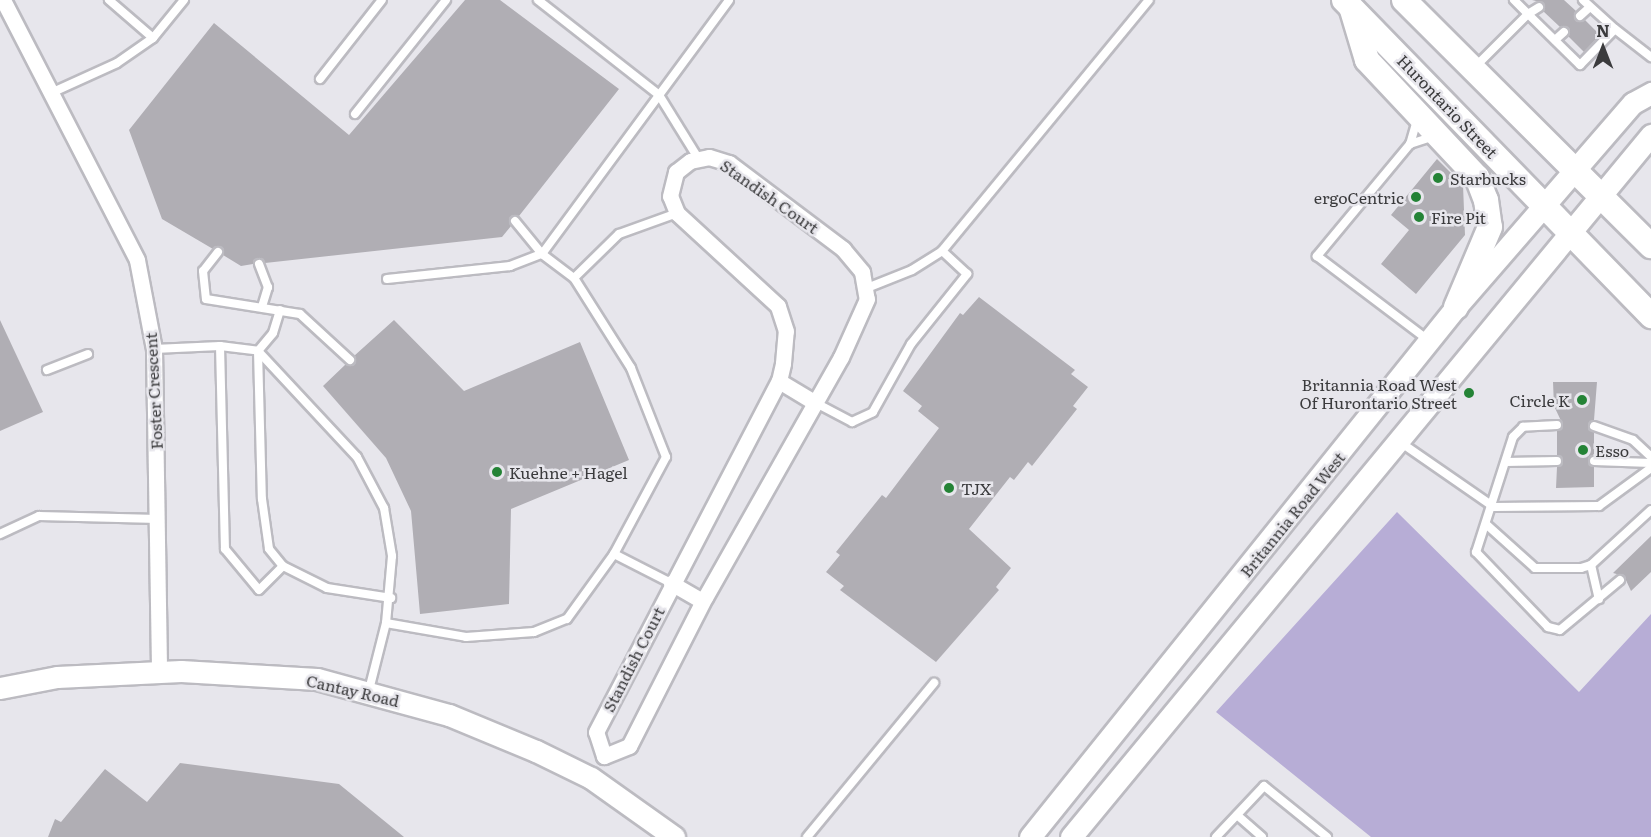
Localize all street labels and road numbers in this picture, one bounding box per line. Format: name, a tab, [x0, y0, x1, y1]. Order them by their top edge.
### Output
street label: Hurontario Street	[1394, 50, 1502, 162]
street label: Standish Court	[717, 155, 823, 237]
street label: Foster Crescent	[140, 332, 166, 450]
street label: Britannia Road West	[1236, 448, 1348, 580]
street label: Standish Court	[598, 603, 668, 715]
street label: Cantay Road	[305, 670, 401, 710]

